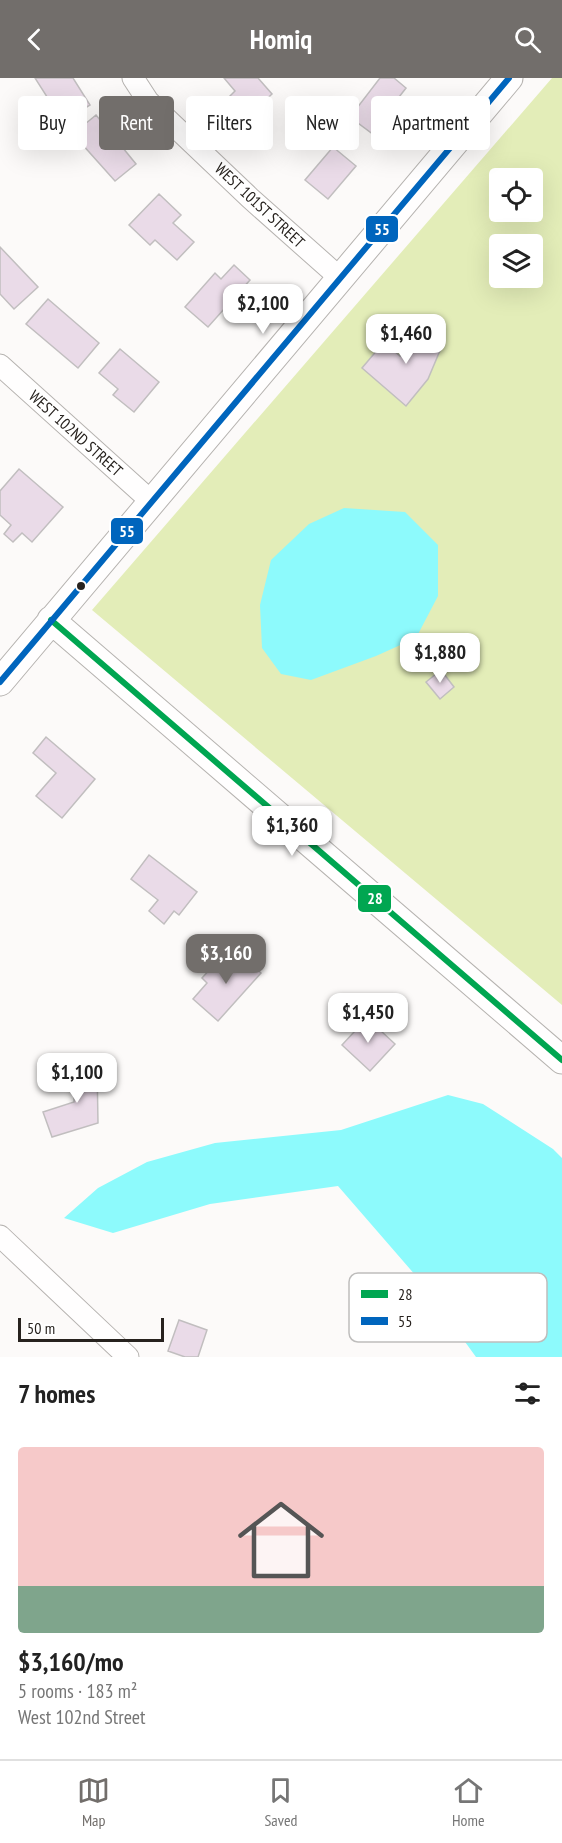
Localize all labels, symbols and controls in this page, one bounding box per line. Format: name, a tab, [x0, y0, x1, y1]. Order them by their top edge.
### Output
text: Homiq	[250, 22, 312, 56]
icon: back	[18, 23, 51, 56]
icon: search	[511, 23, 544, 56]
chip: Buy	[18, 96, 87, 150]
chip: Rent	[99, 96, 174, 150]
chip: Filters	[186, 96, 273, 150]
chip: New	[285, 96, 359, 150]
chip: Apartment	[371, 96, 490, 150]
street label: WEST 101ST STREET	[211, 158, 309, 252]
map controls	[489, 168, 543, 288]
button: locate	[489, 168, 543, 222]
line badge: 55	[365, 215, 399, 243]
text: 55	[374, 219, 390, 239]
button: layers	[489, 234, 543, 288]
pin: $2,100	[214, 284, 312, 335]
text: $2,100	[237, 290, 289, 316]
pin: $1,460	[357, 314, 455, 365]
text: $1,460	[380, 320, 432, 346]
street label: WEST 102ND STREET	[25, 386, 127, 480]
line badge: 55	[110, 517, 144, 545]
text: 55	[119, 521, 135, 541]
unlabelled marker	[75, 580, 87, 592]
pin: $1,880	[391, 633, 489, 684]
text: $1,880	[414, 639, 466, 665]
pin: $1,360	[243, 806, 341, 857]
text: $1,360	[266, 812, 318, 838]
line badge: 28	[357, 884, 392, 913]
text: 28	[367, 888, 383, 908]
pin: $3,160	[177, 934, 275, 985]
text: $3,160	[200, 940, 252, 966]
pin: $1,450	[319, 993, 417, 1044]
text: $1,450	[342, 999, 394, 1025]
pin: $1,100	[28, 1053, 126, 1104]
text: $1,100	[51, 1059, 103, 1085]
legend	[349, 1273, 547, 1342]
text: 28	[398, 1284, 412, 1304]
text: 55	[398, 1311, 412, 1331]
scale bar	[18, 1315, 164, 1342]
text: 50 m	[27, 1318, 55, 1338]
text: 7 homes	[18, 1377, 95, 1410]
icon: filters	[511, 1377, 544, 1410]
icon: home	[227, 1486, 335, 1594]
text: $3,160/mo	[18, 1645, 124, 1678]
text: 5 rooms · 183 m²	[18, 1678, 137, 1704]
text: West 102nd Street	[18, 1704, 146, 1730]
tab: Map	[77, 1774, 110, 1830]
tab: Saved	[264, 1774, 297, 1830]
tab: Home	[452, 1774, 485, 1830]

